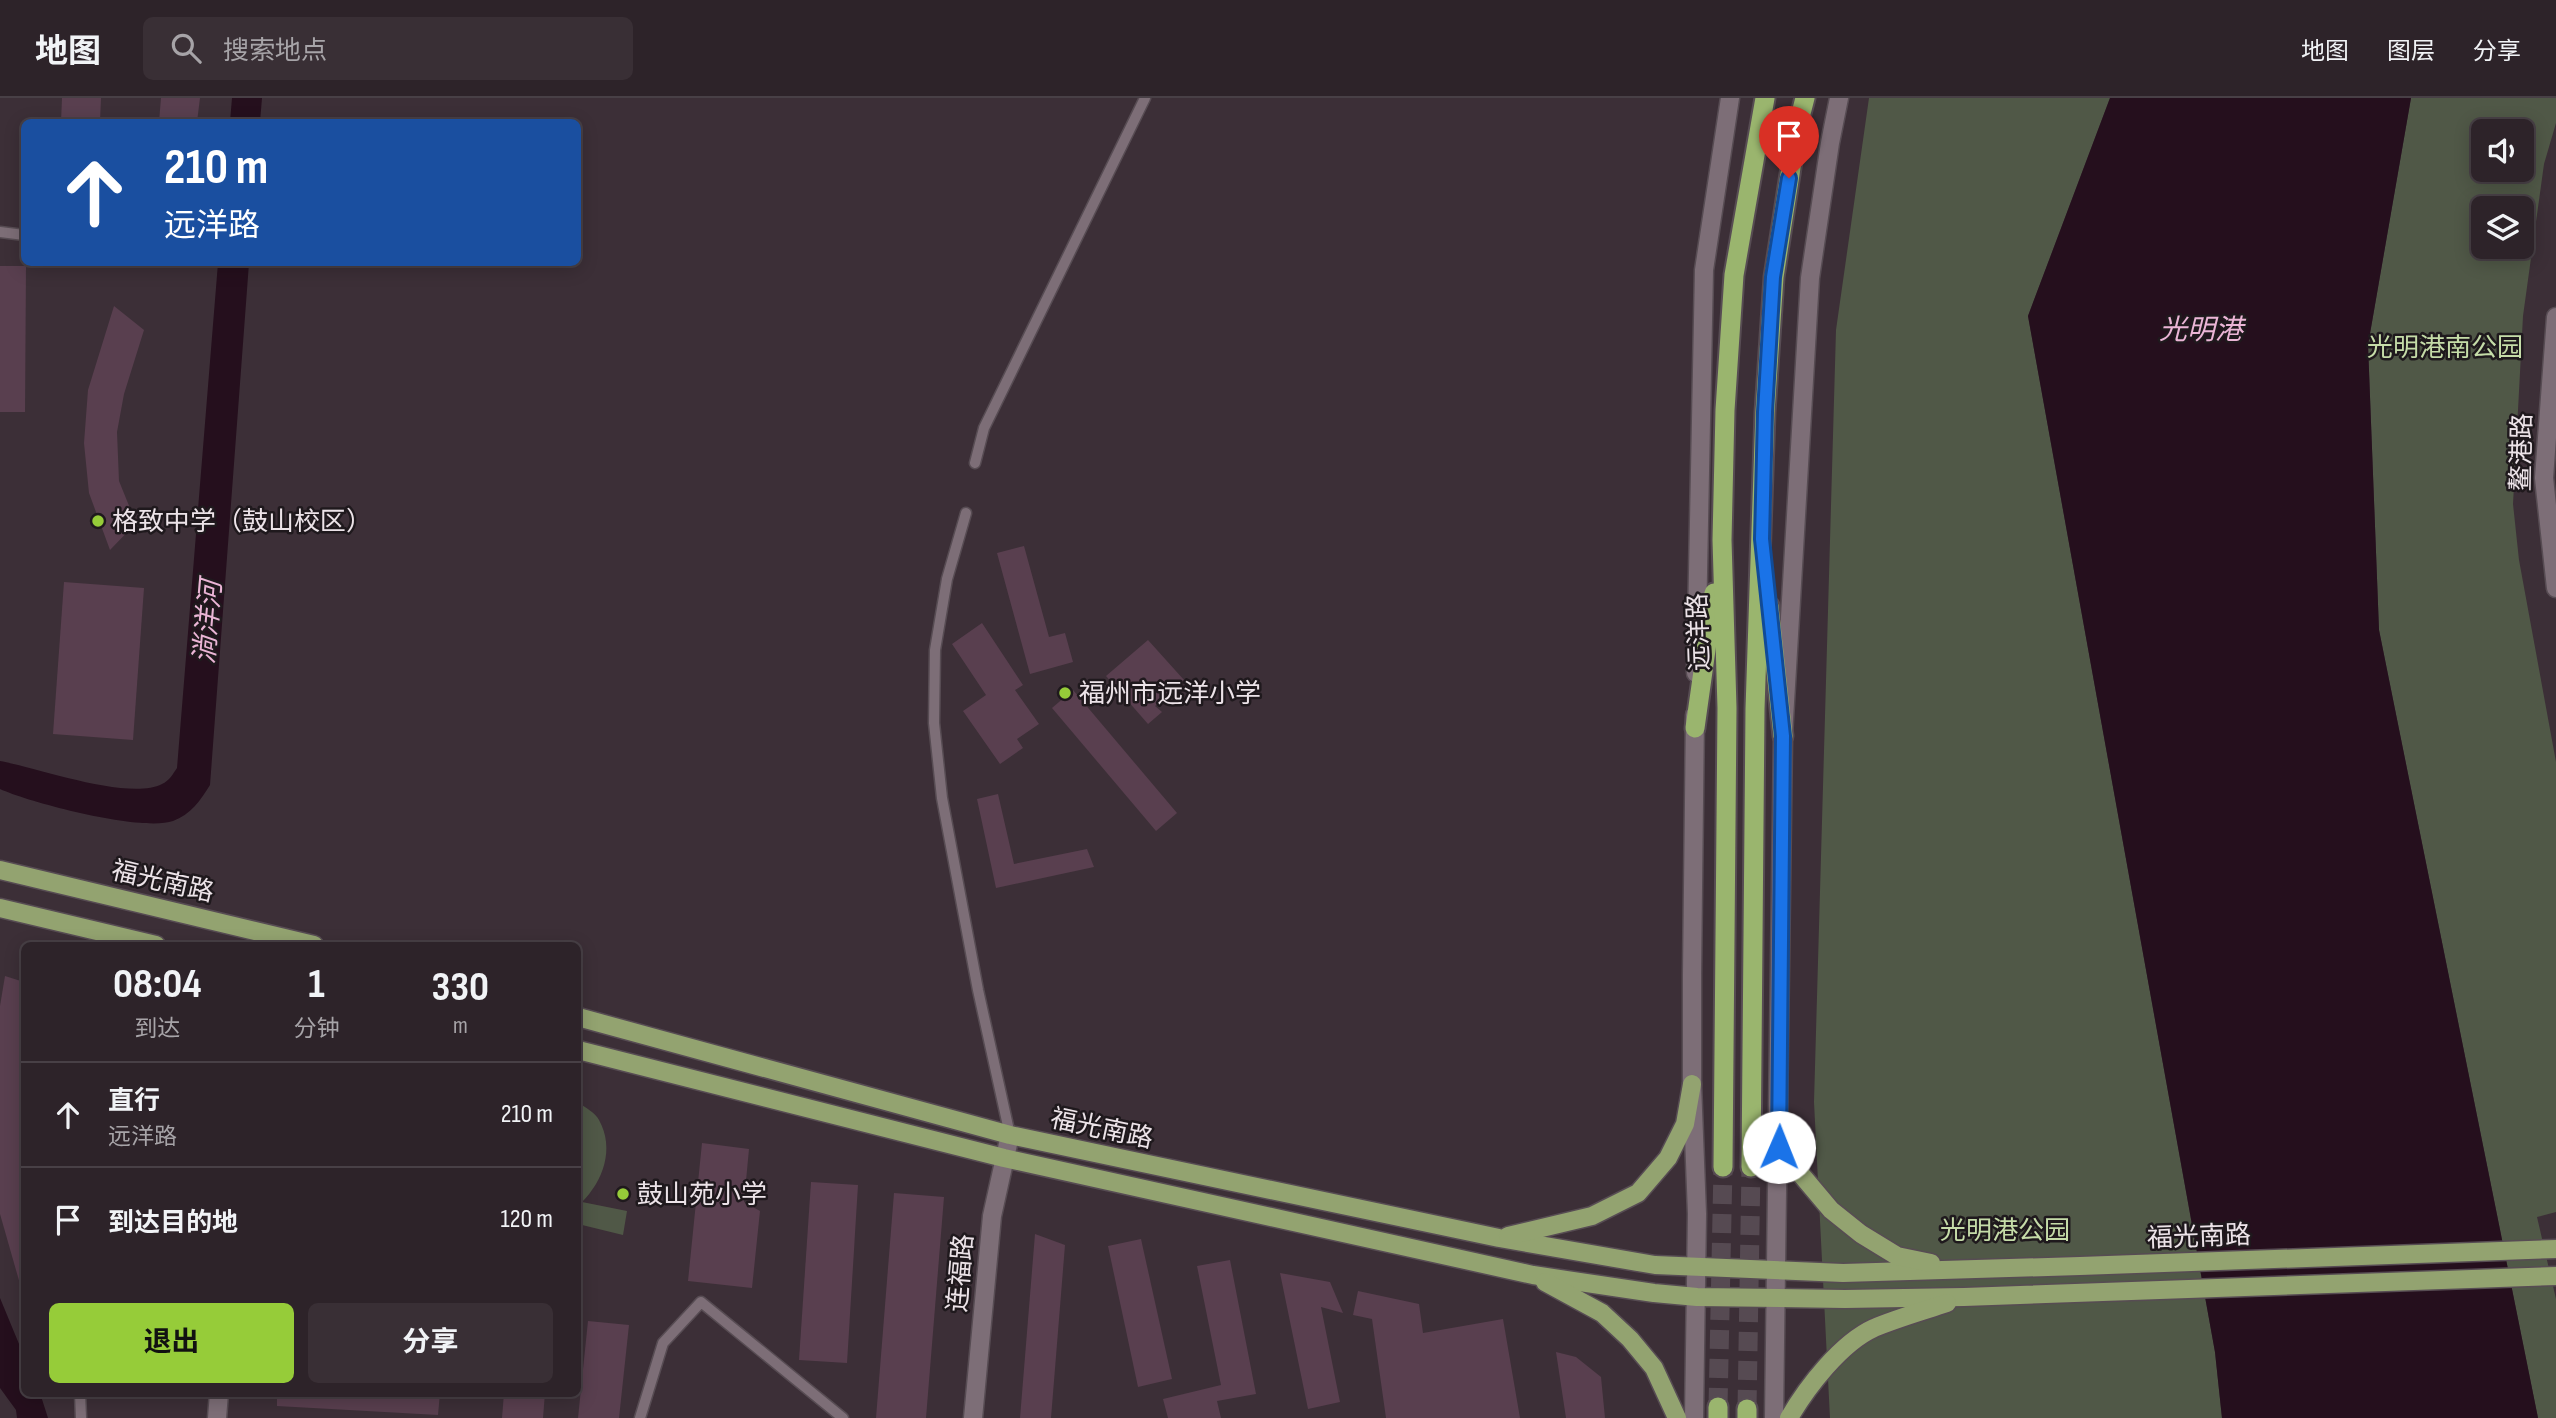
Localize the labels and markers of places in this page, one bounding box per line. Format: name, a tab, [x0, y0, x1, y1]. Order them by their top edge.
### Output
pin	[1759, 106, 1819, 178]
place label: 格致中学（鼓山校区）	[112, 507, 372, 538]
marker: 格致中学（鼓山校区）	[90, 513, 106, 529]
place label: 福州市远洋小学	[1079, 679, 1261, 710]
marker: 福州市远洋小学	[1057, 685, 1073, 701]
place label: 鼓山苑小学	[637, 1180, 767, 1211]
marker: 鼓山苑小学	[615, 1186, 631, 1202]

